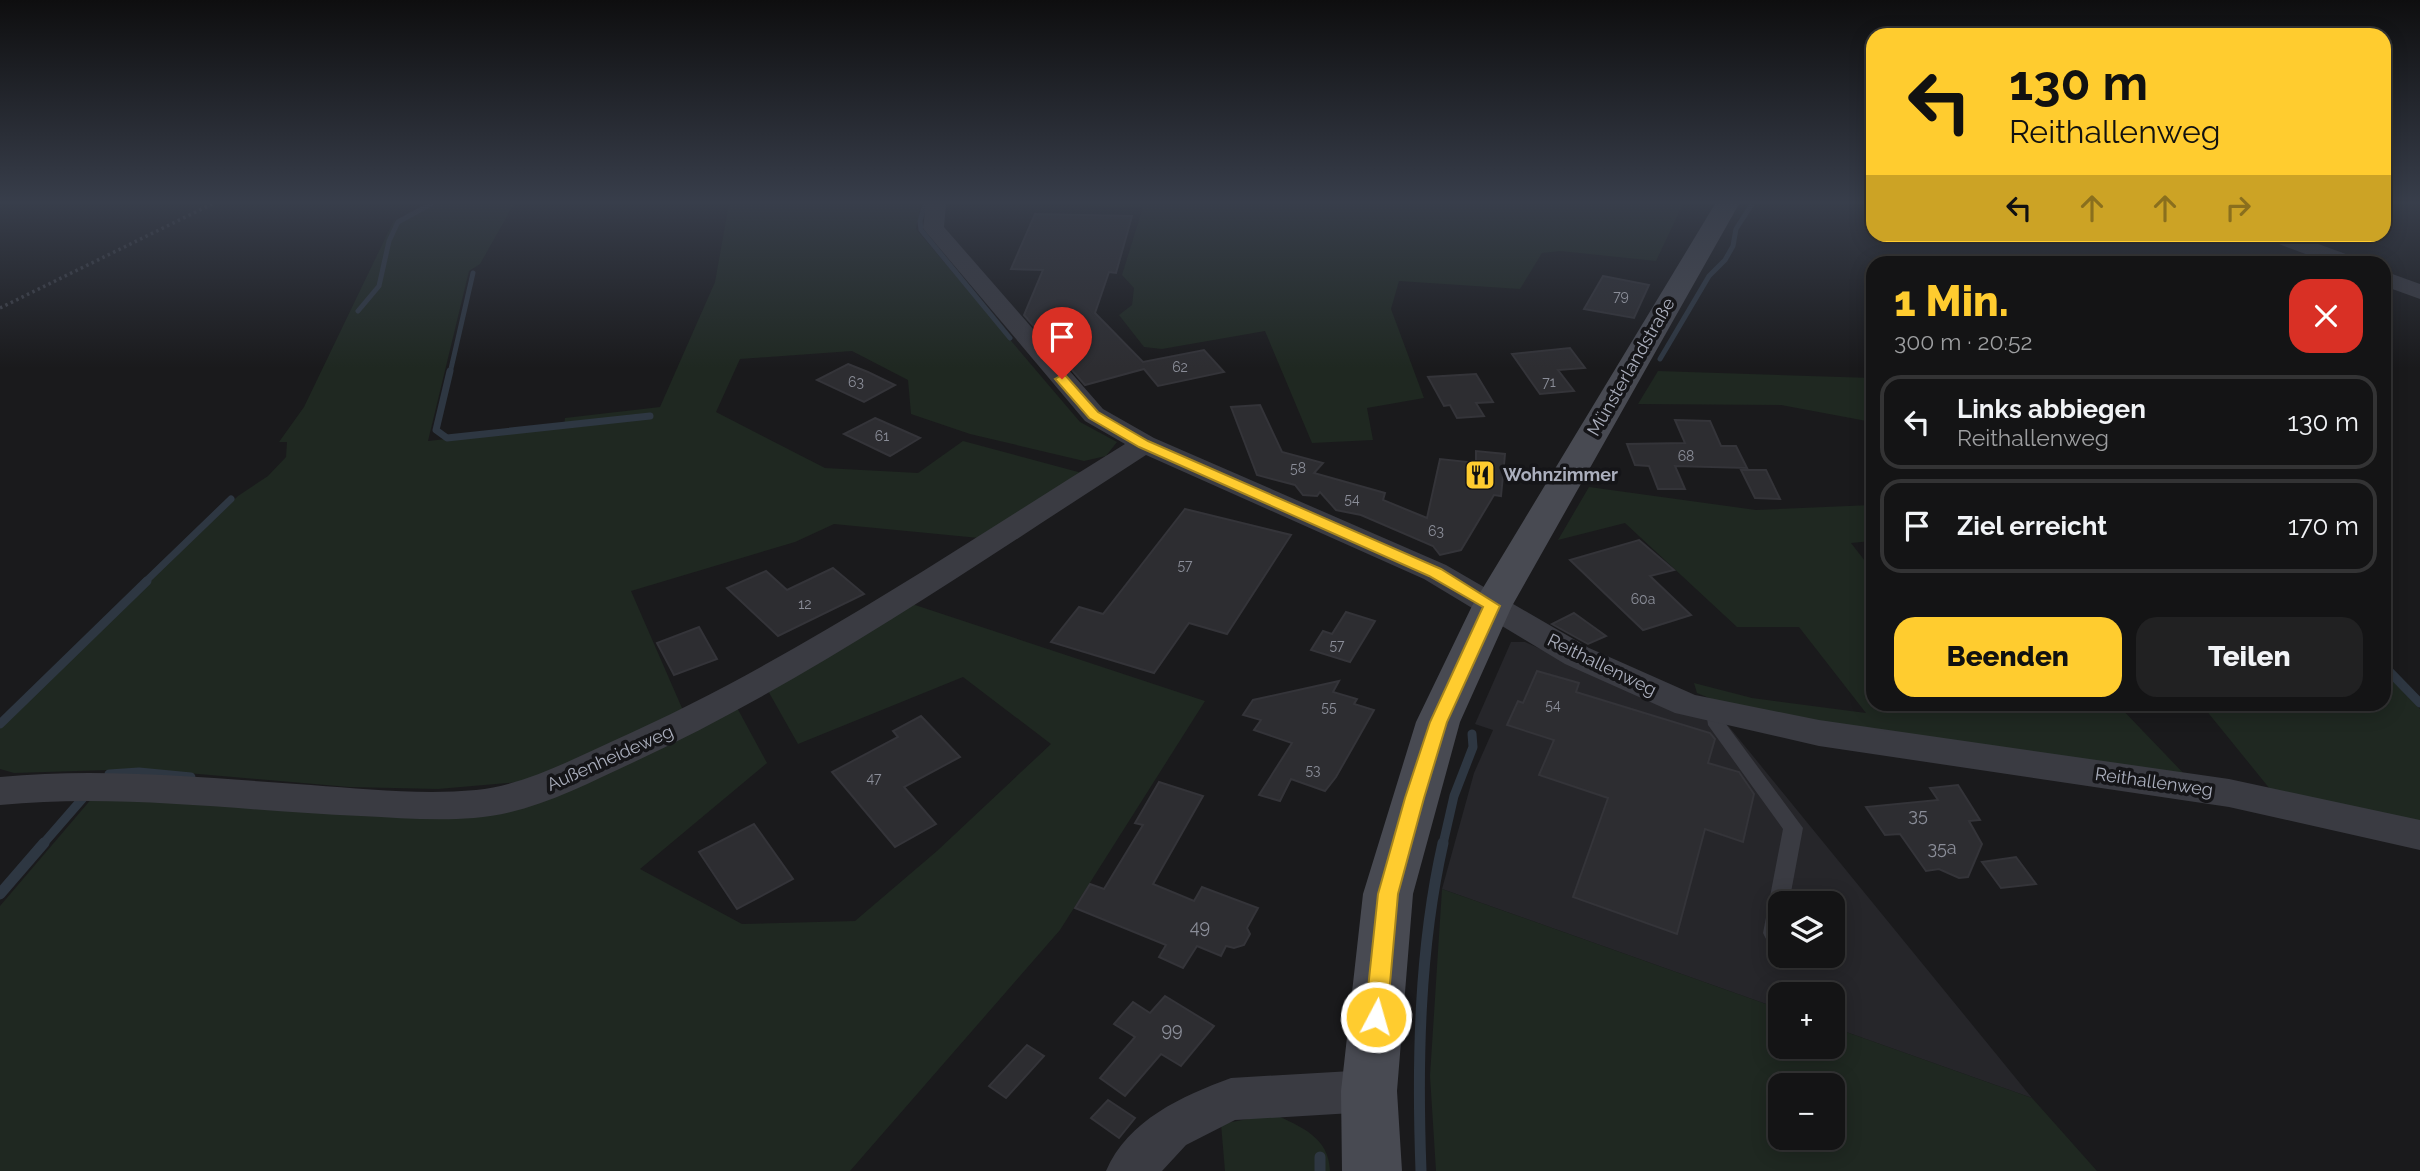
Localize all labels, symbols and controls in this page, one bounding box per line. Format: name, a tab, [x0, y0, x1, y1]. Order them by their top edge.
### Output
text: 130 m	[2009, 54, 2148, 111]
icon: left	[1894, 56, 1985, 147]
text: Reithallenweg	[2009, 113, 2220, 150]
icon: left	[2000, 189, 2038, 227]
icon: ahead	[2073, 189, 2111, 227]
icon: ahead	[2146, 189, 2184, 227]
icon: right	[2219, 189, 2257, 227]
text: 1 Min.	[1894, 277, 2009, 326]
button: close	[2289, 279, 2363, 353]
house number: 79	[1613, 288, 1629, 304]
street label: Münsterlandstraße	[1582, 294, 1679, 440]
pin	[1032, 307, 1092, 379]
icon: arrive	[1043, 318, 1081, 356]
text: 300 m · 20:52	[1894, 328, 2032, 355]
house number: 62	[1172, 359, 1188, 375]
house number: 63	[848, 374, 864, 390]
house number: 71	[1542, 374, 1556, 390]
text: Links abbiegen	[1957, 394, 2146, 424]
icon: left	[1898, 403, 1936, 441]
text: 130 m	[2288, 407, 2359, 437]
text: Reithallenweg	[1957, 424, 2109, 451]
house number: 61	[875, 428, 889, 444]
house number: 68	[1678, 448, 1694, 464]
restaurant icon: Wohnzimmer	[1463, 458, 1497, 492]
house number: 58	[1290, 460, 1306, 476]
place label: Wohnzimmer	[1503, 464, 1618, 485]
house number: 54	[1344, 491, 1360, 507]
icon: arrive	[1898, 507, 1936, 545]
text: Ziel erreicht	[1957, 511, 2107, 541]
text: 170 m	[2288, 511, 2359, 541]
house number: 63	[1428, 523, 1444, 539]
house number: 57	[1177, 557, 1193, 573]
house number: 60a	[1631, 591, 1655, 607]
house number: 12	[798, 596, 812, 612]
button: Beenden	[1894, 617, 2122, 697]
button: Teilen	[2136, 617, 2363, 697]
street label: Reithallenweg	[1544, 629, 1660, 700]
house number: 57	[1329, 637, 1345, 653]
house number: 54	[1545, 697, 1561, 713]
house number: 55	[1321, 699, 1337, 715]
street label: Außenheideweg	[543, 720, 676, 795]
house number: 53	[1305, 762, 1321, 778]
street label: Reithallenweg	[2094, 763, 2214, 800]
house number: 47	[866, 770, 882, 786]
house number: 35	[1908, 804, 1928, 825]
house number: 35a	[1927, 837, 1957, 858]
map controls	[1768, 891, 1845, 1150]
button: layers	[1768, 891, 1845, 968]
house number: 49	[1190, 916, 1210, 937]
position arrow	[1339, 980, 1413, 1054]
button: +	[1768, 982, 1845, 1059]
house number: 99	[1161, 1019, 1183, 1040]
button: −	[1768, 1073, 1845, 1150]

